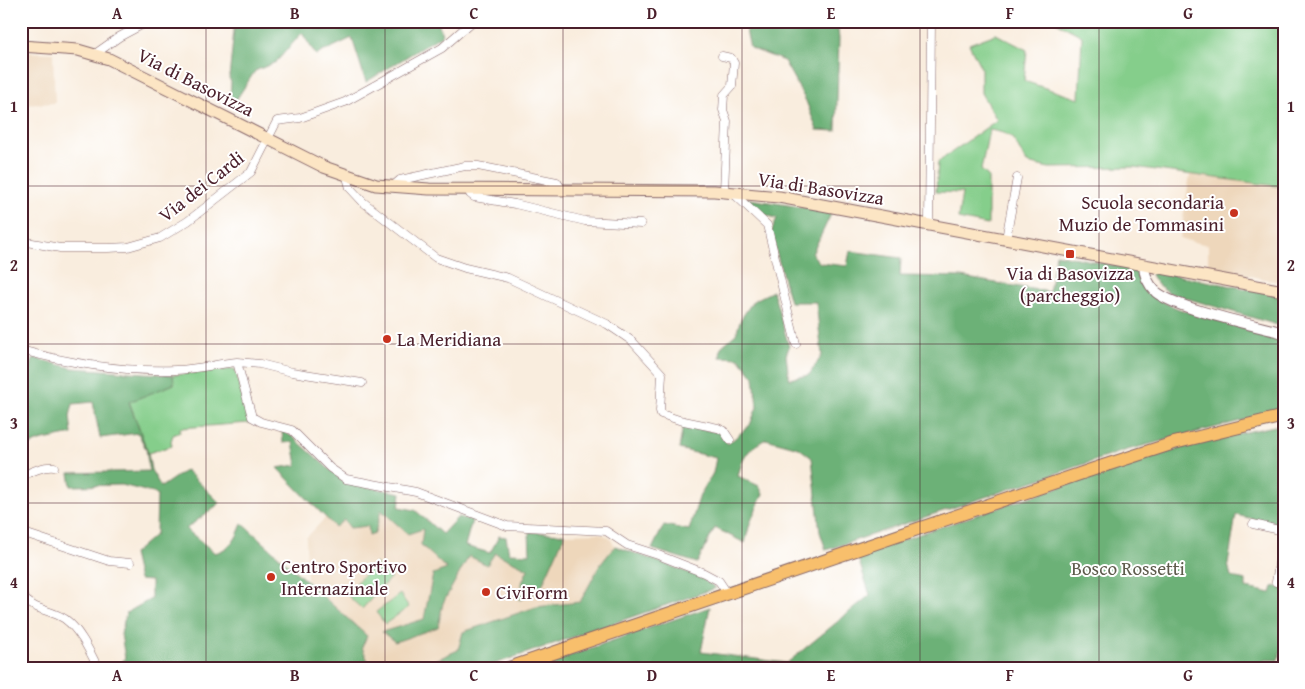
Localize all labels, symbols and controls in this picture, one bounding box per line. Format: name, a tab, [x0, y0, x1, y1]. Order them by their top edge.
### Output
text: A	[112, 1, 123, 25]
text: B	[290, 1, 300, 25]
text: C	[469, 1, 479, 25]
text: D	[647, 1, 657, 25]
text: E	[827, 1, 836, 25]
text: F	[1006, 1, 1014, 25]
text: G	[1183, 1, 1193, 25]
street label: Via di Basovizza	[133, 41, 259, 123]
text: 1	[10, 94, 18, 118]
text: 1	[1287, 94, 1295, 118]
street label: Via dei Cardi	[152, 144, 250, 228]
street label: Via di Basovizza	[756, 164, 886, 212]
place label: Scuola secondaria Muzio de Tommasini	[1059, 188, 1224, 238]
marker: Scuola secondaria Muzio de Tommasini	[1228, 207, 1240, 219]
marker: Via di Basovizza (parcheggio)	[1064, 248, 1076, 260]
text: 2	[10, 253, 18, 277]
text: 2	[1287, 253, 1295, 277]
place label: Via di Basovizza (parcheggio)	[1006, 259, 1134, 309]
place label: La Meridiana	[397, 325, 501, 353]
marker: La Meridiana	[381, 333, 393, 345]
text: 3	[10, 411, 18, 435]
text: 3	[1287, 411, 1295, 435]
place label: Centro Sportivo Internazinale	[281, 552, 407, 602]
park label: Bosco Rossetti	[1071, 554, 1185, 582]
text: 4	[10, 570, 18, 594]
text: 4	[1287, 570, 1295, 594]
marker: Centro Sportivo Internazinale	[265, 571, 277, 583]
place label: CiviForm	[496, 578, 569, 606]
marker: CiviForm	[480, 586, 492, 598]
text: A	[112, 663, 123, 687]
text: B	[290, 663, 300, 687]
text: C	[469, 663, 479, 687]
text: D	[647, 663, 657, 687]
text: E	[827, 663, 836, 687]
text: F	[1006, 663, 1014, 687]
text: G	[1183, 663, 1193, 687]

